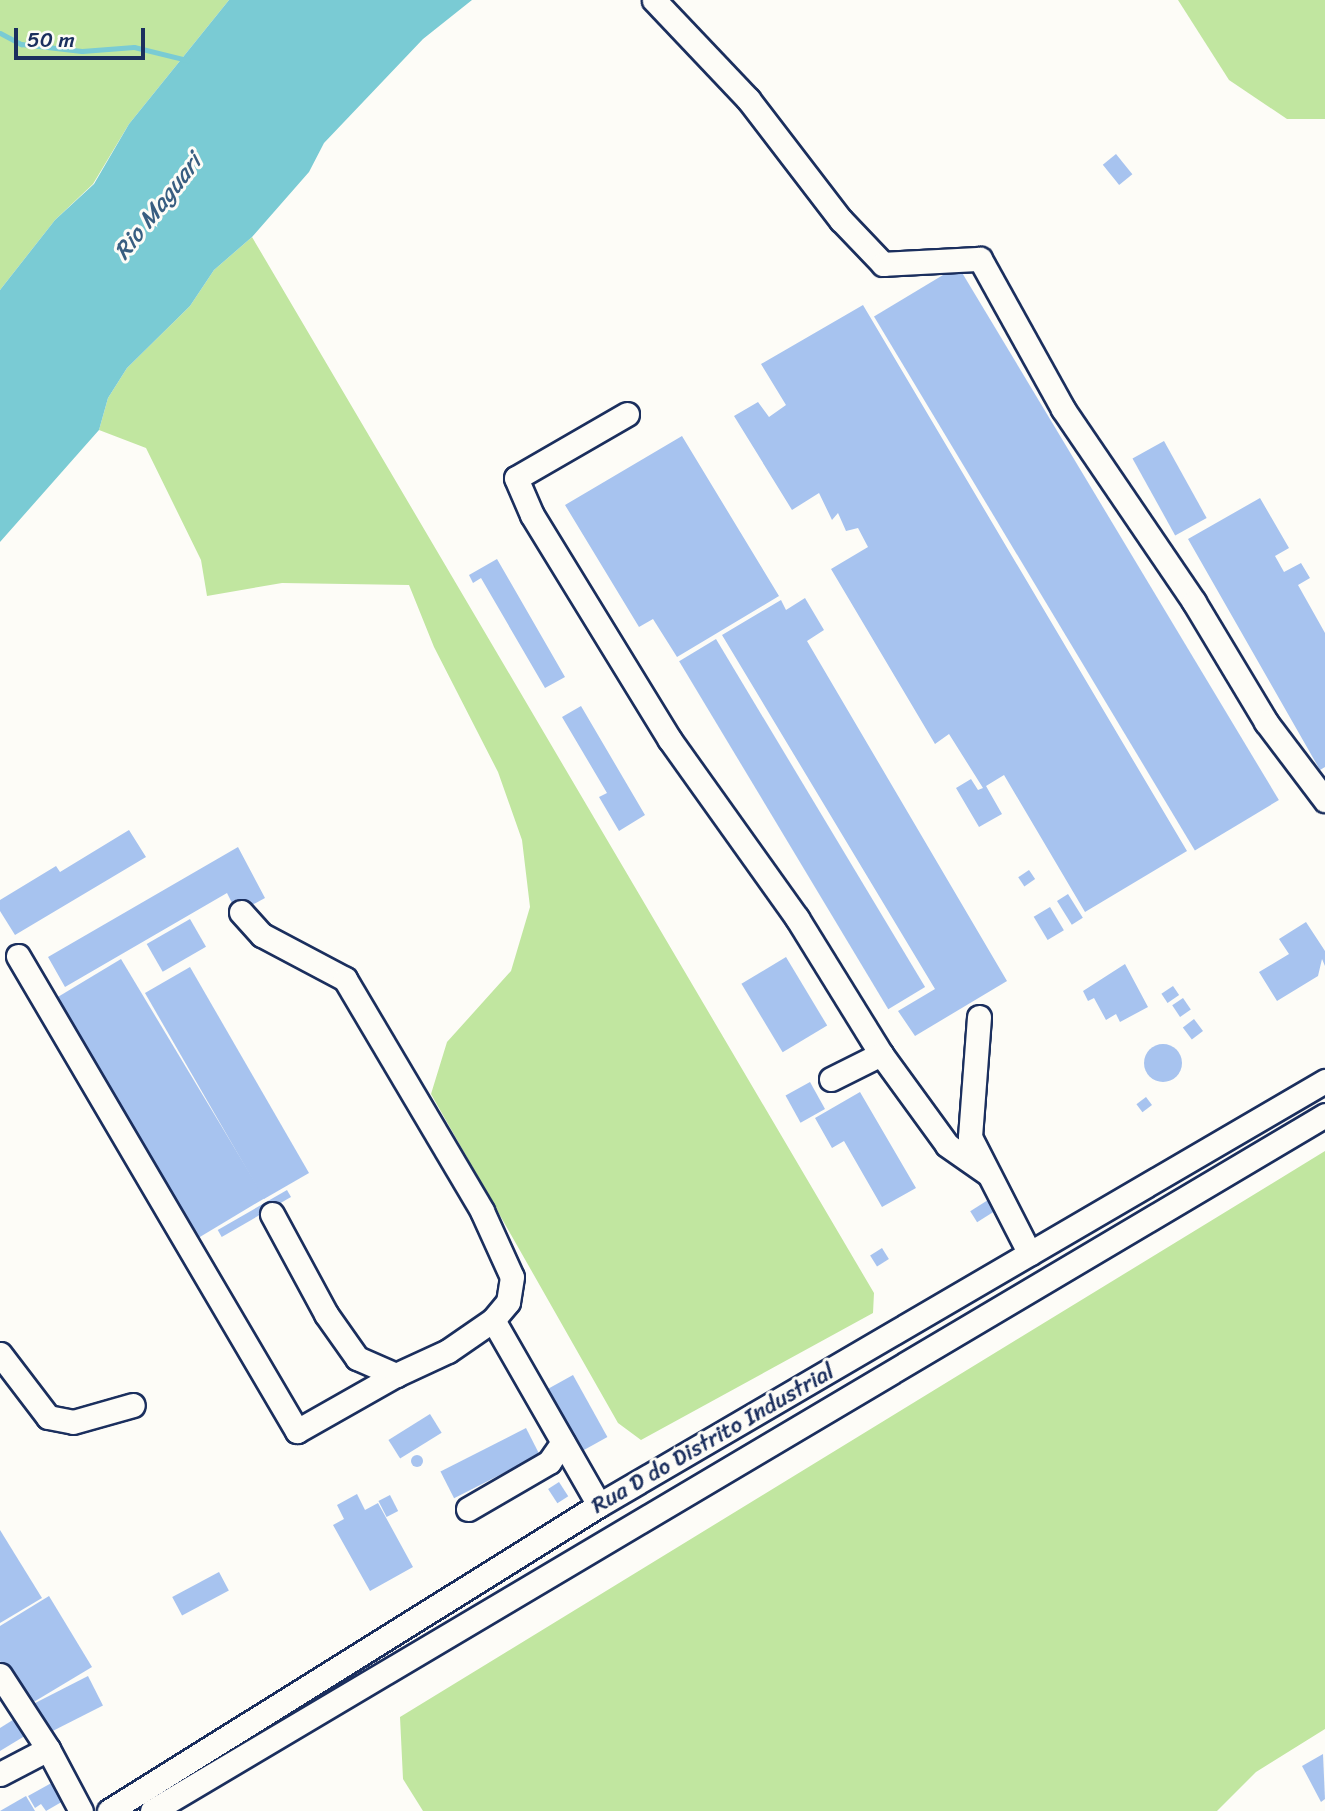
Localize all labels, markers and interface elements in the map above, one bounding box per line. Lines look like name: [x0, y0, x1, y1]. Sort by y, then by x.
scale bar: [18, 14, 149, 58]
text: 50 m: [27, 21, 75, 59]
water label: Rio Maguari: [108, 149, 208, 265]
street label: Rua D do Distrito Industrial: [586, 1358, 840, 1520]

